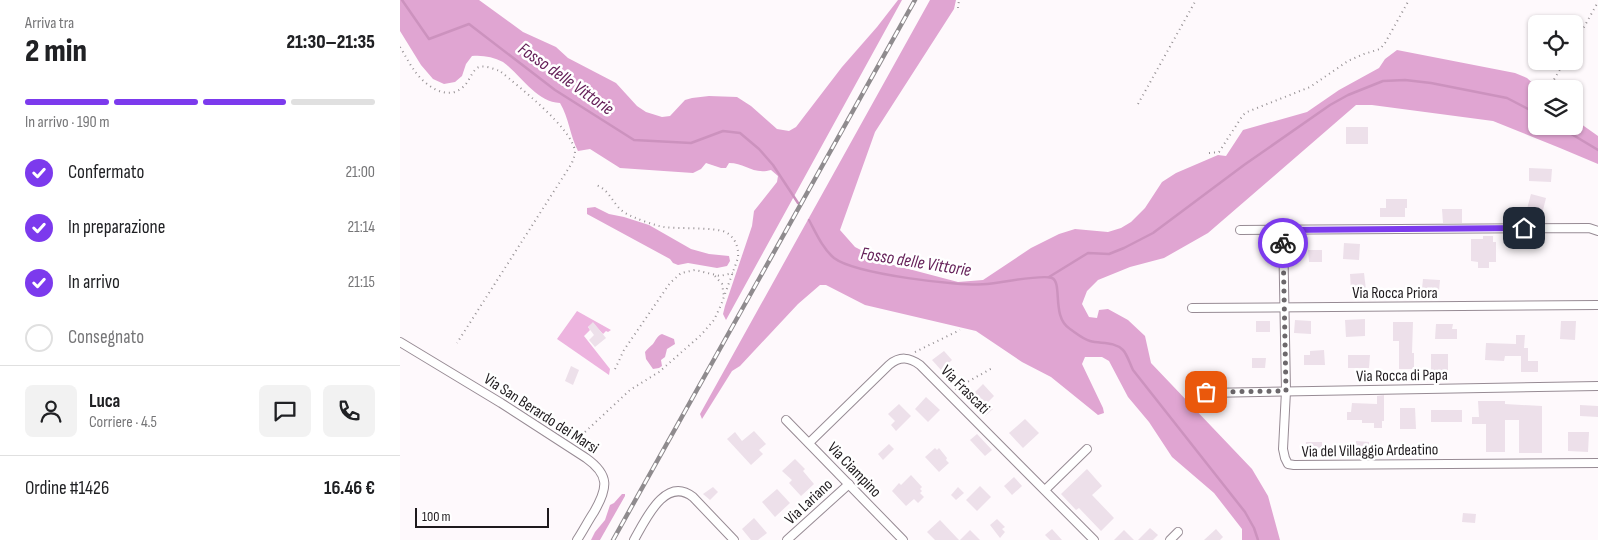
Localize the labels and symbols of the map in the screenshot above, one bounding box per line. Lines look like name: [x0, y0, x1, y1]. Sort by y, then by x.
water label: Fosso delle Vittorie: [514, 38, 618, 120]
pin: [1503, 207, 1545, 249]
courier: [1258, 218, 1308, 268]
water label: Fosso delle Vittorie: [859, 243, 973, 281]
street label: Via Rocca Priora: [1352, 284, 1438, 303]
street label: Via Frascati: [937, 362, 993, 418]
street label: Via Rocca di Papa: [1356, 366, 1448, 386]
street label: Via San Berardo dei Marsi: [480, 370, 602, 458]
pin: [1185, 371, 1227, 413]
street label: Via Ciampino: [823, 439, 885, 501]
street label: Via del Villaggio Ardeatino: [1301, 440, 1439, 462]
street label: Via Lariano: [781, 475, 837, 529]
scale bar: [415, 505, 549, 528]

